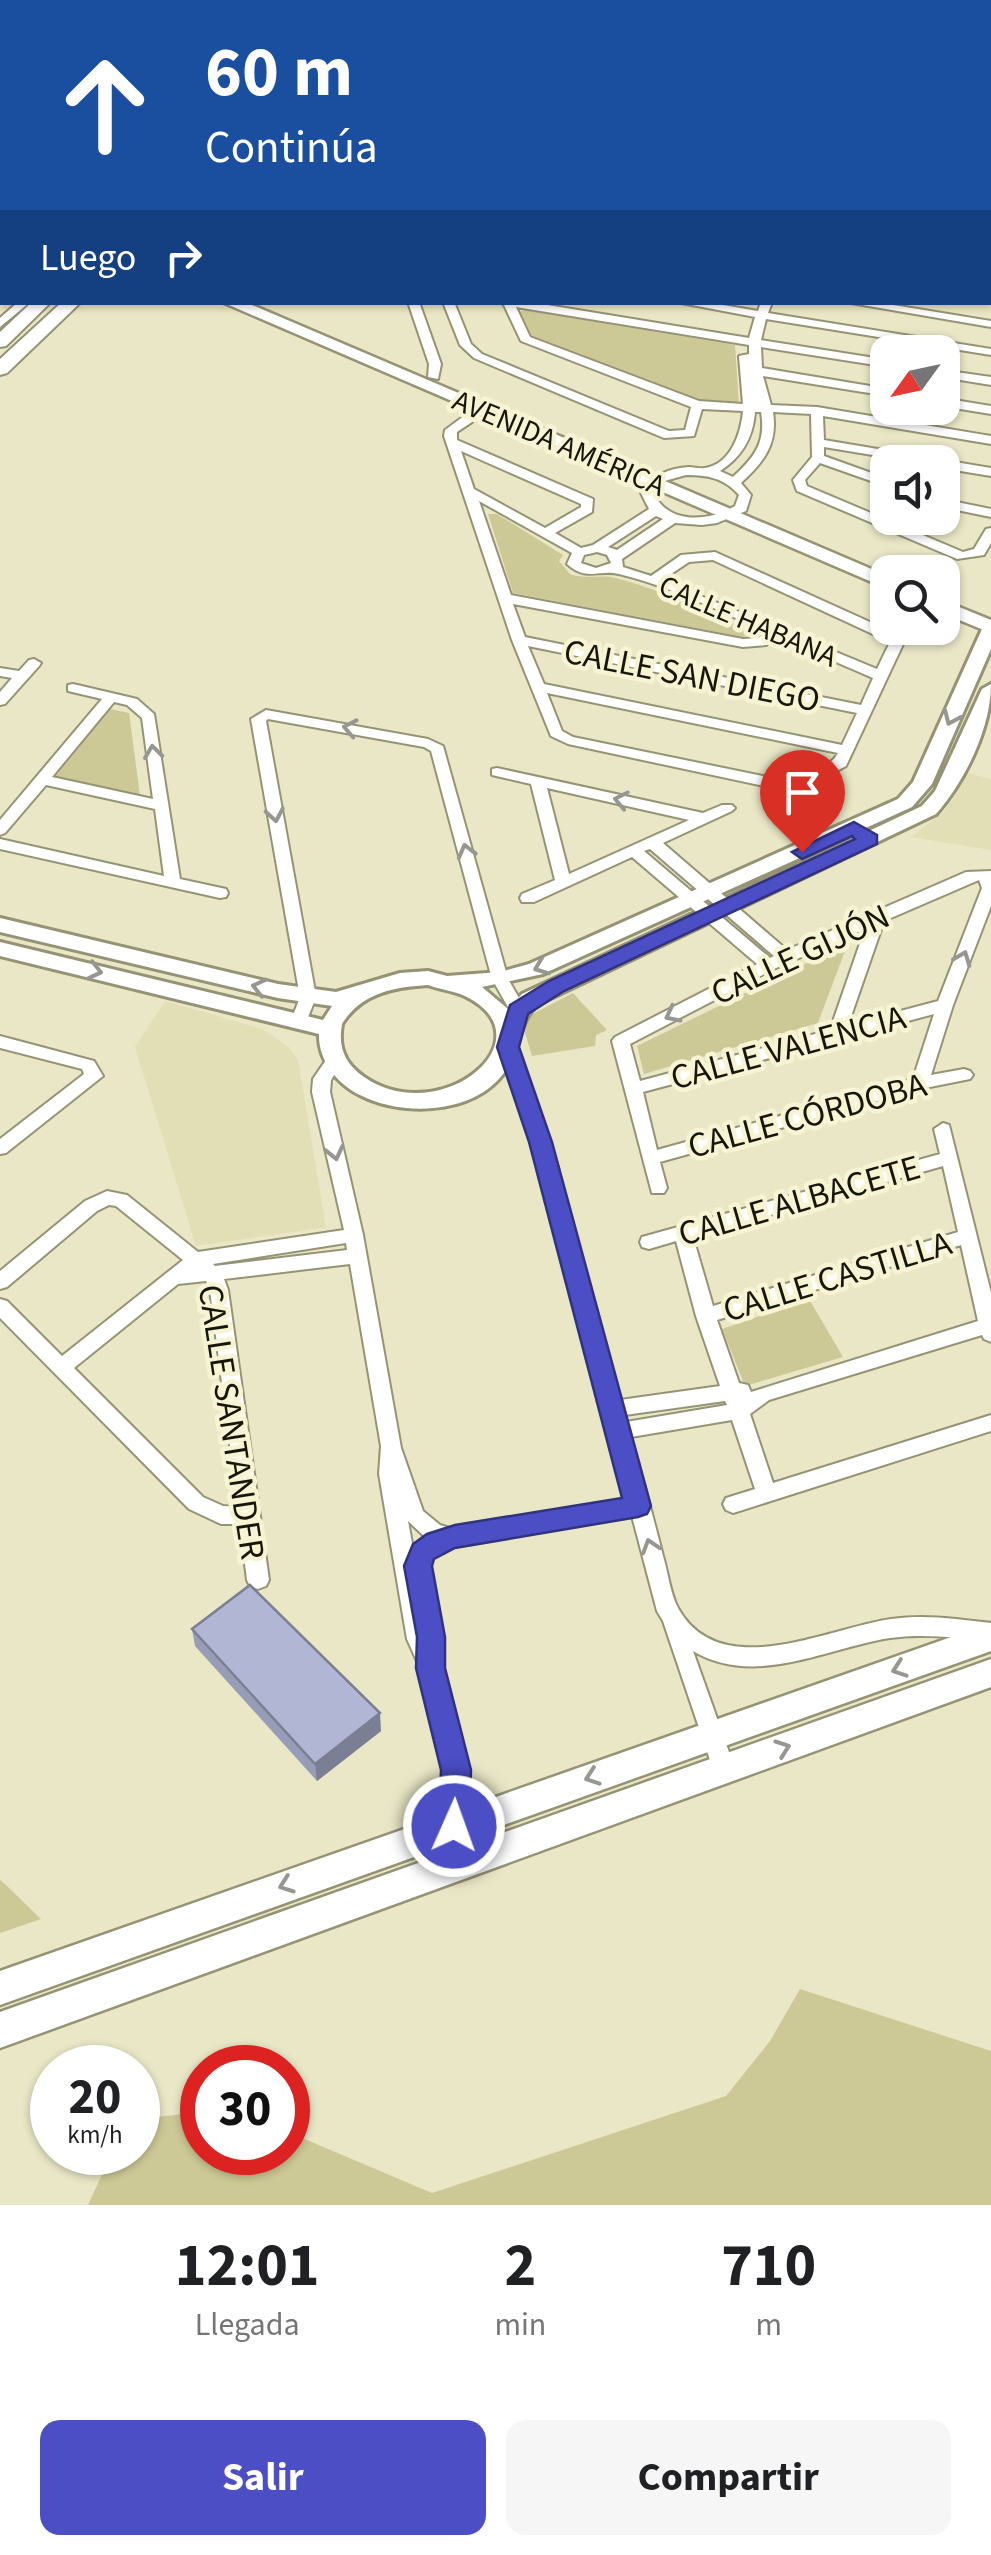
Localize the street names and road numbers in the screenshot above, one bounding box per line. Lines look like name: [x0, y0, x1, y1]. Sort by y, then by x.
street label: AVENIDA AMÉRICA: [446, 379, 672, 508]
street label: CALLE HABANA: [652, 565, 844, 679]
street label: CALLE SAN DIEGO: [560, 627, 824, 725]
street label: CALLE GIJÓN: [703, 892, 898, 1018]
street label: CALLE VALENCIA: [665, 993, 911, 1103]
street label: CALLE CÓRDOBA: [682, 1060, 932, 1172]
street label: CALLE ALBACETE: [673, 1143, 926, 1259]
street label: CALLE CASTILLA: [717, 1218, 958, 1335]
street label: CALLE SANTANDER: [185, 1281, 277, 1563]

